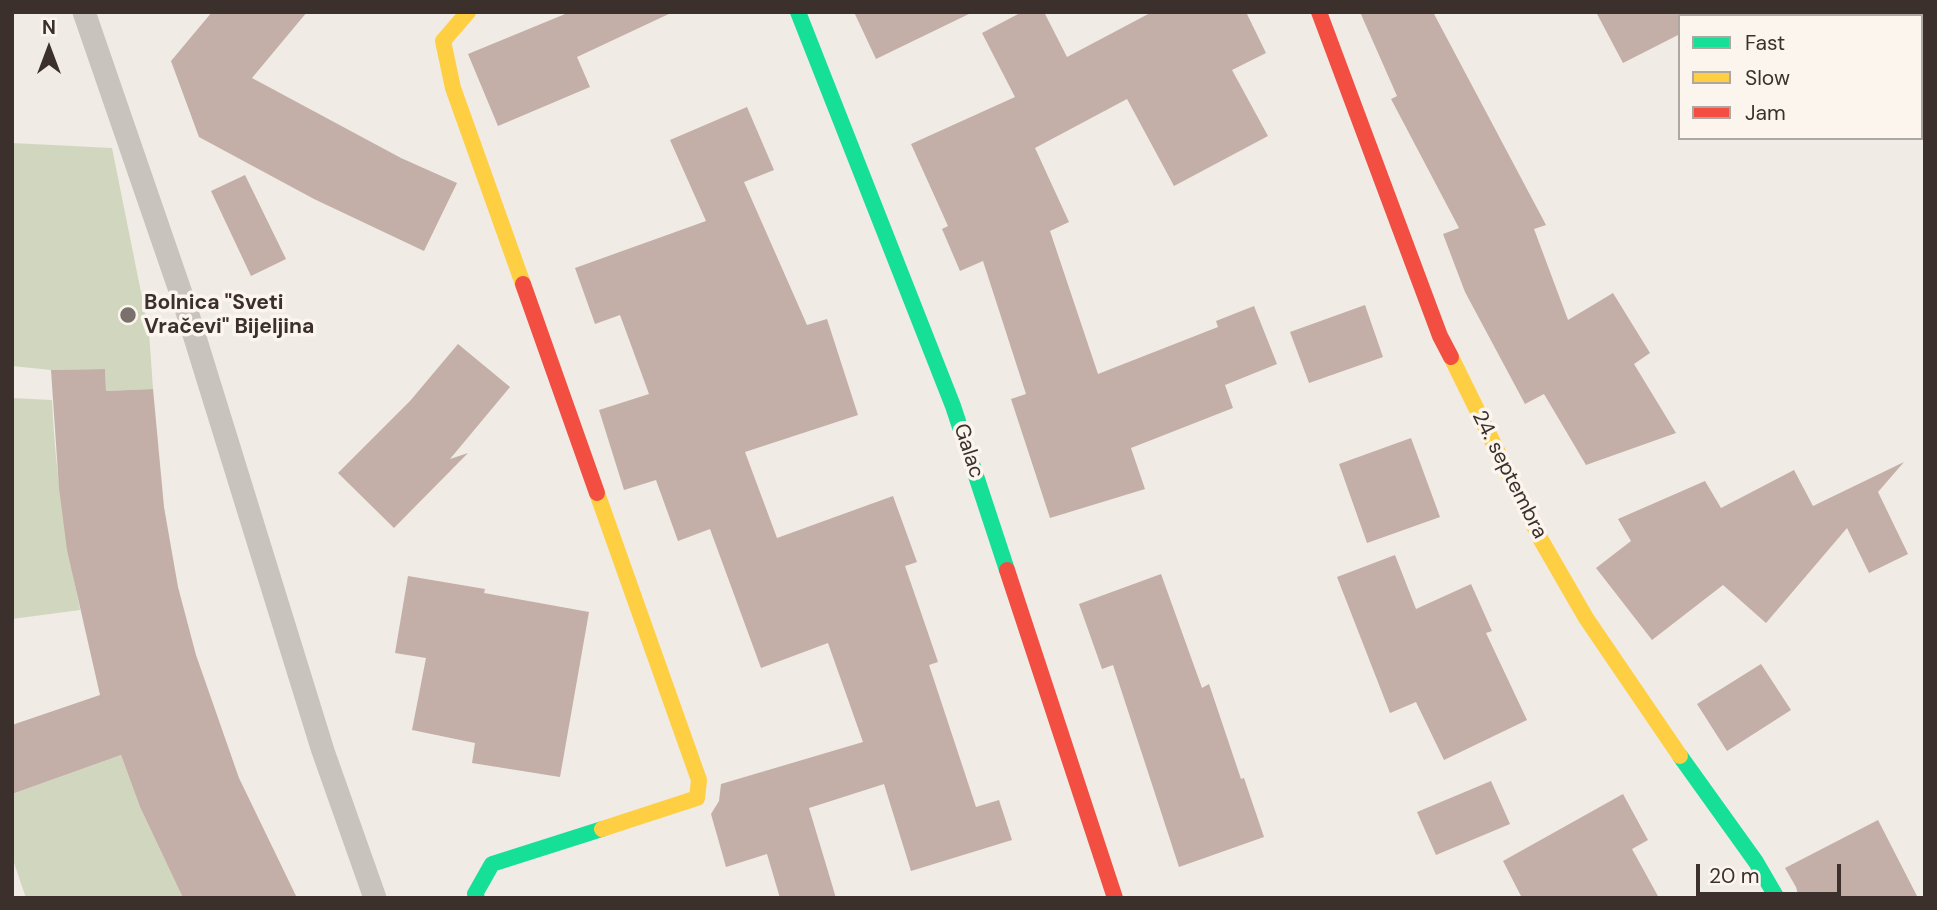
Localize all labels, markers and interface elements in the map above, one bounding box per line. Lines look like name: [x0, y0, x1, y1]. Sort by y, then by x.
north arrow: [14, 14, 84, 84]
legend: [1678, 14, 1923, 140]
text: N: [42, 15, 56, 40]
text: Fast: [1745, 29, 1785, 57]
text: Slow: [1745, 64, 1790, 92]
text: Jam: [1745, 99, 1786, 127]
place label: Bolnica "Sveti Vračevi" Bijeljina: [144, 290, 314, 340]
marker: Bolnica "Sveti Vračevi" Bijeljina: [118, 305, 138, 325]
street label: 24. septembra: [1466, 407, 1552, 543]
street label: Galac: [947, 421, 989, 481]
scale bar: [1699, 850, 1844, 894]
text: 20 m: [1709, 862, 1760, 890]

